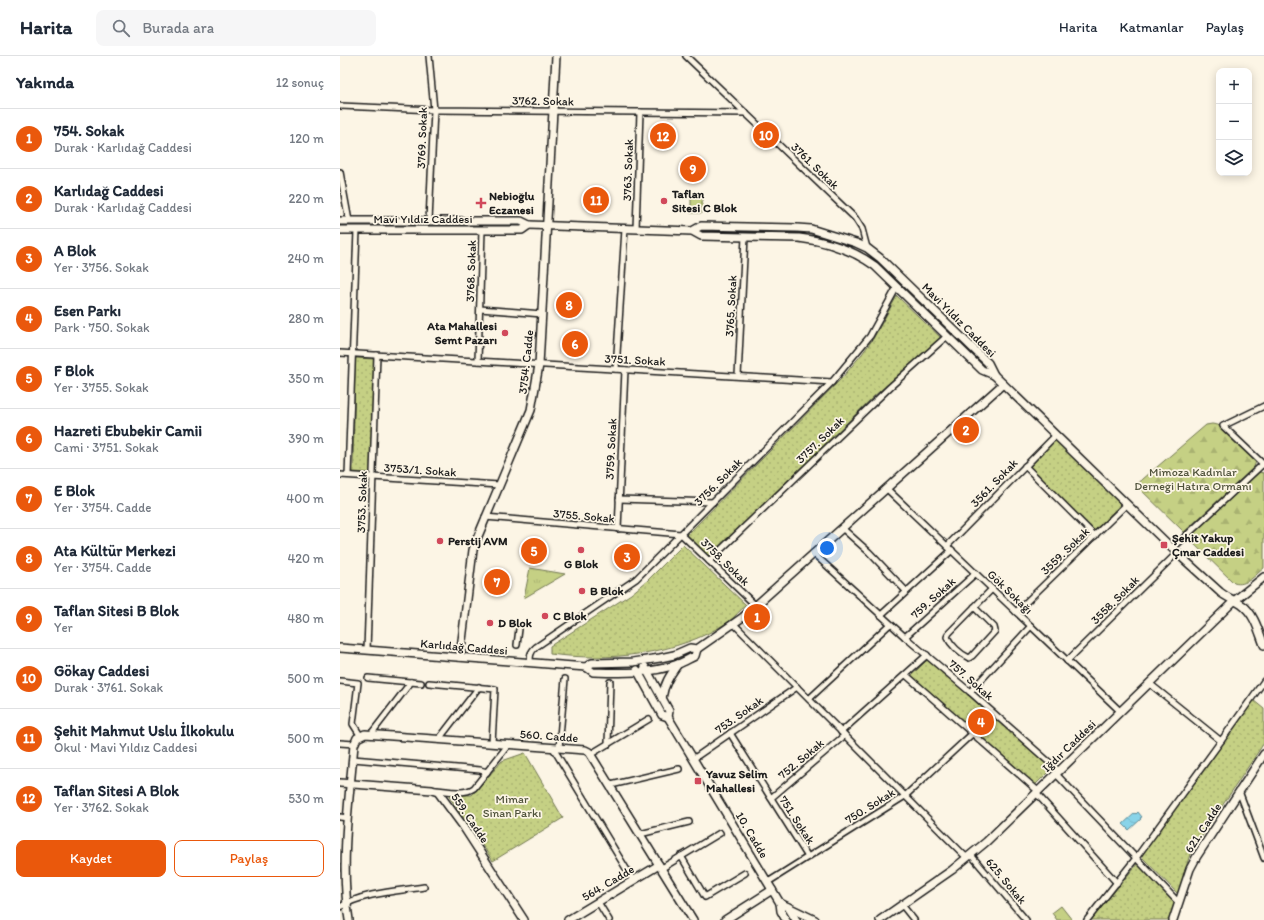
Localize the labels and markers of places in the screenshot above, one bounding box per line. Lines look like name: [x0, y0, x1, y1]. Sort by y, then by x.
pin: 10: [753, 120, 779, 150]
pin: 12: [650, 121, 676, 151]
pin: 9: [680, 154, 706, 184]
pin: 11: [583, 185, 609, 215]
place label: Taflan Sitesi C Blok: [671, 187, 738, 215]
place label: Nebioğlu Eczanesi: [489, 189, 535, 217]
marker: Taflan Sitesi C Blok: [659, 196, 669, 206]
marker: Nebioğlu Eczanesi: [476, 198, 486, 208]
pin: 8: [556, 290, 582, 320]
place label: Ata Mahallesi Semt Pazarı: [426, 319, 497, 347]
marker: Ata Mahallesi Semt Pazarı: [500, 328, 510, 338]
pin: 6: [562, 329, 588, 359]
pin: 2: [953, 415, 979, 445]
place label: Şehit Yakup Çınar Caddesi: [1172, 531, 1244, 560]
place label: Perstij AVM: [448, 534, 508, 549]
marker: Perstij AVM: [435, 536, 445, 546]
pin: 5: [521, 536, 547, 566]
marker: Şehit Yakup Çınar Caddesi: [1159, 540, 1169, 550]
pin: 3: [614, 542, 640, 572]
marker: G Blok: [576, 545, 586, 555]
place label: G Blok: [564, 557, 599, 571]
pin: 7: [484, 567, 510, 597]
place label: B Blok: [590, 584, 625, 598]
marker: B Blok: [577, 586, 587, 596]
pin: 1: [744, 602, 770, 632]
place label: C Blok: [553, 609, 588, 623]
marker: C Blok: [540, 611, 550, 621]
place label: D Blok: [498, 616, 533, 630]
marker: D Blok: [485, 618, 495, 628]
pin: 4: [968, 707, 994, 737]
place label: Yavuz Selim Mahallesi: [705, 767, 768, 795]
marker: Yavuz Selim Mahallesi: [693, 776, 703, 786]

